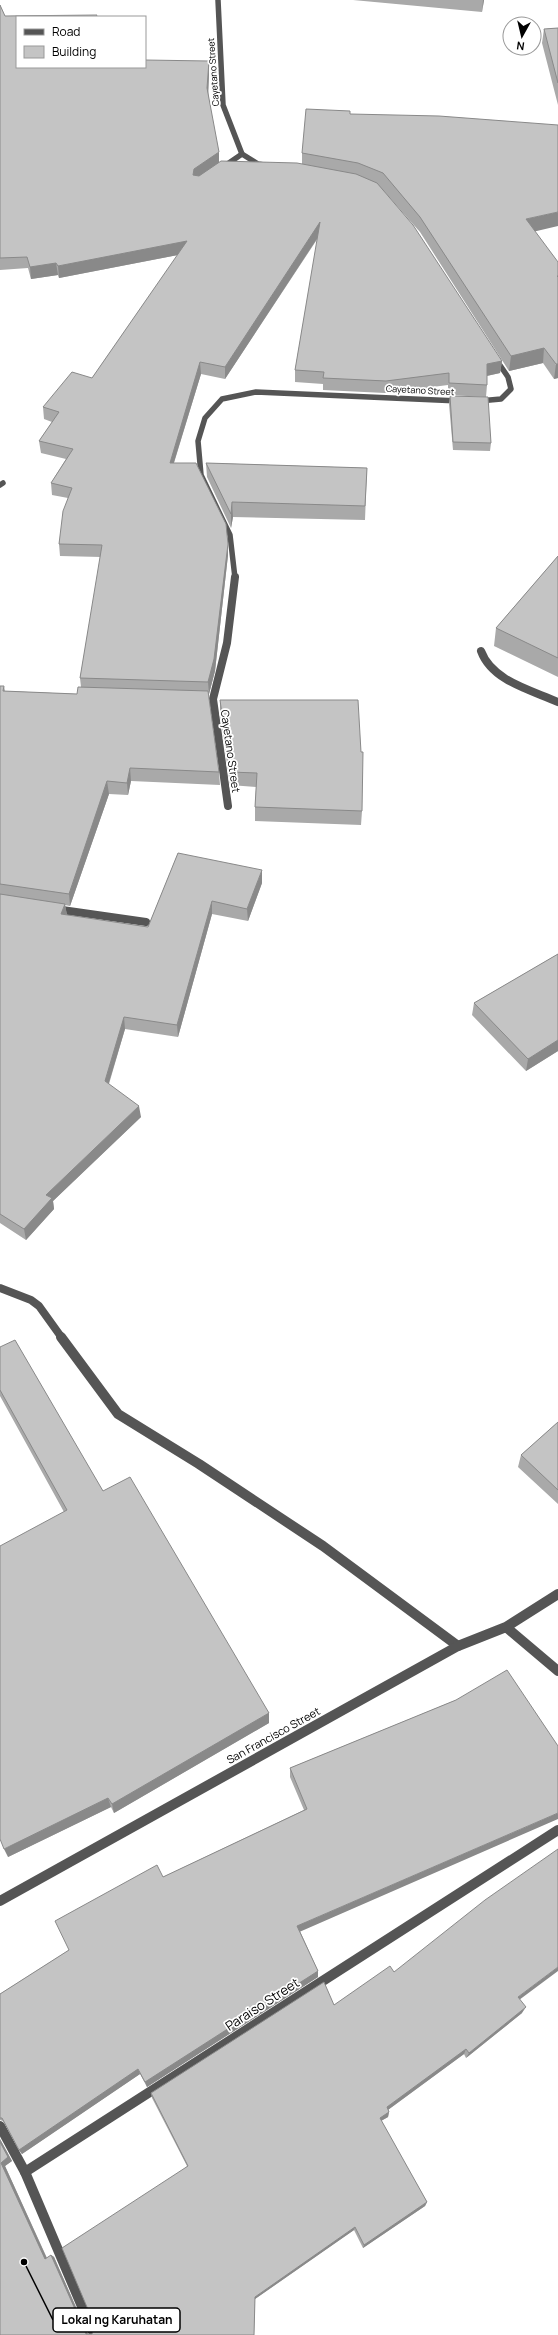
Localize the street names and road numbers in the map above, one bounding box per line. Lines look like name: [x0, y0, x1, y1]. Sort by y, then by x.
street label: Cayetano Street: [204, 37, 222, 107]
street label: Cayetano Street: [385, 382, 455, 398]
street label: Cayetano Street: [218, 709, 244, 793]
street label: San Francisco Street: [224, 1703, 322, 1767]
street label: Paraiso Street: [222, 1973, 302, 2035]

